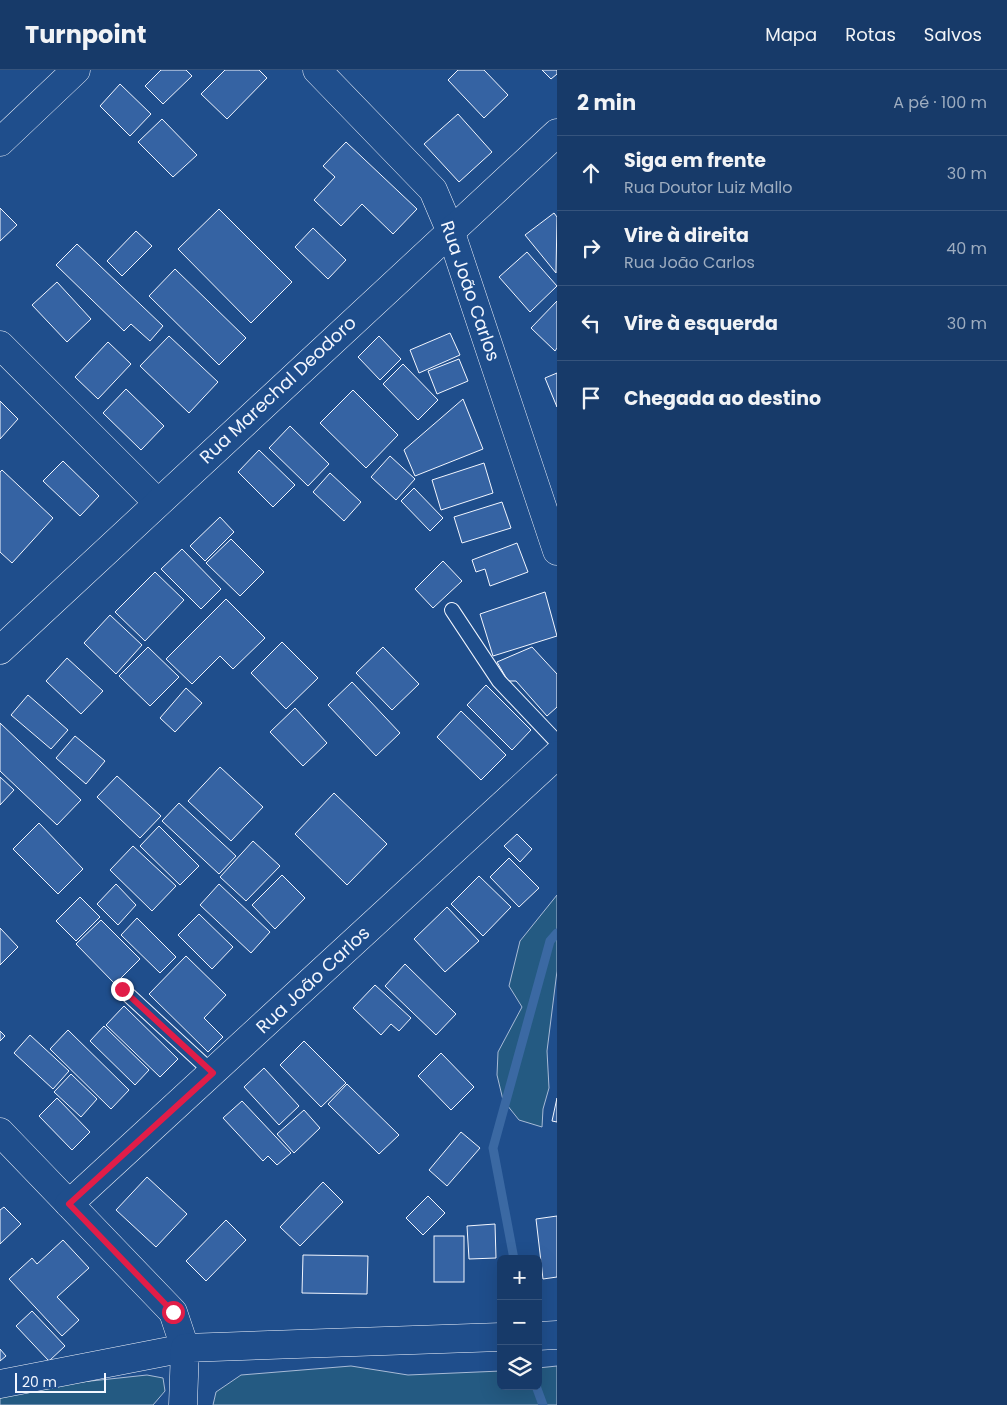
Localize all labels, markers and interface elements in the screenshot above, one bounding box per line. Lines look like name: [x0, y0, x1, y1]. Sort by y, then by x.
text: Turnpoint: [25, 18, 146, 51]
text: Mapa: [765, 22, 817, 47]
text: Rotas: [845, 22, 896, 47]
text: Salvos: [924, 22, 982, 47]
text: 2 min: [577, 88, 636, 117]
text: A pé · 100 m: [893, 91, 987, 114]
text: Siga em frente: [624, 147, 766, 174]
icon: ahead: [577, 159, 605, 187]
text: 30 m: [947, 162, 987, 185]
text: Rua Doutor Luiz Mallo: [624, 176, 793, 199]
street label: Rua João Carlos: [435, 217, 506, 364]
text: Vire à direita: [624, 222, 749, 249]
icon: right: [577, 234, 605, 262]
text: 40 m: [946, 237, 987, 260]
text: Rua João Carlos: [624, 251, 755, 274]
icon: left: [577, 309, 605, 337]
street label: Rua Marechal Deodoro: [194, 310, 362, 469]
text: Vire à esquerda: [624, 310, 778, 337]
text: 30 m: [947, 312, 987, 335]
icon: arrive: [577, 384, 605, 412]
text: Chegada ao destino: [624, 385, 821, 412]
street label: Rua João Carlos: [250, 920, 375, 1039]
route end: [111, 978, 134, 1001]
map controls: [497, 1255, 542, 1390]
button: +: [497, 1255, 542, 1300]
button: −: [497, 1300, 542, 1345]
route start: [162, 1301, 185, 1324]
button: layers: [497, 1345, 542, 1390]
scale bar: [15, 1370, 106, 1393]
text: 20 m: [22, 1372, 57, 1392]

